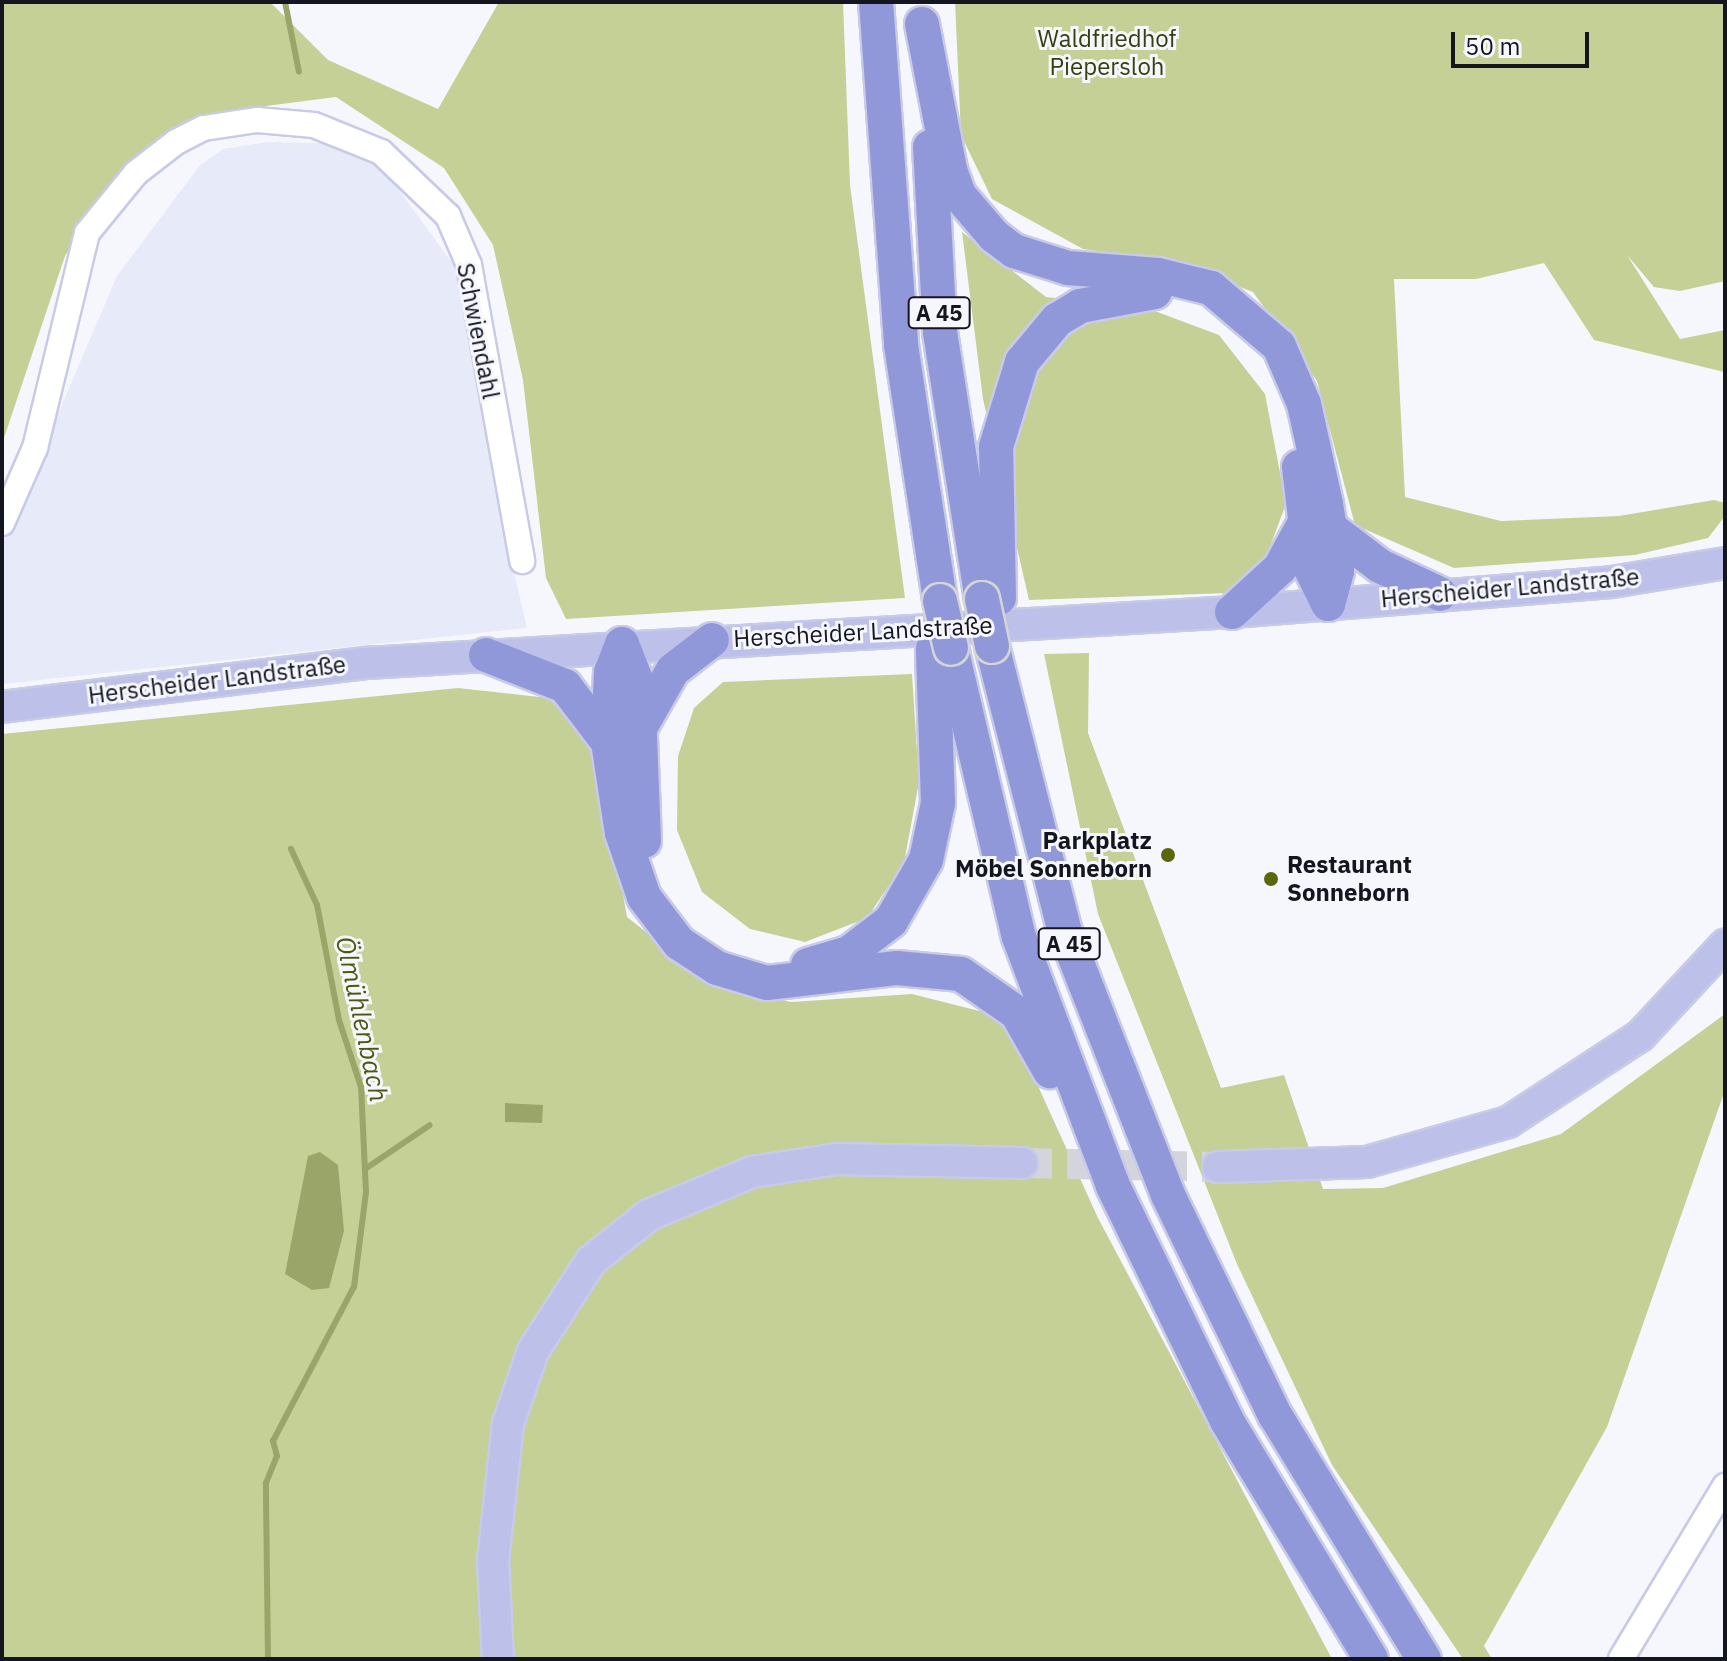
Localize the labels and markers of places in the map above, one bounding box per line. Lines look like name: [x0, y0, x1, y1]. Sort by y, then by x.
place label: Parkplatz Möbel Sonneborn: [955, 827, 1152, 883]
marker: Parkplatz Möbel Sonneborn: [1159, 846, 1177, 864]
place label: Restaurant Sonneborn: [1287, 851, 1412, 907]
marker: Restaurant Sonneborn: [1262, 870, 1280, 888]

